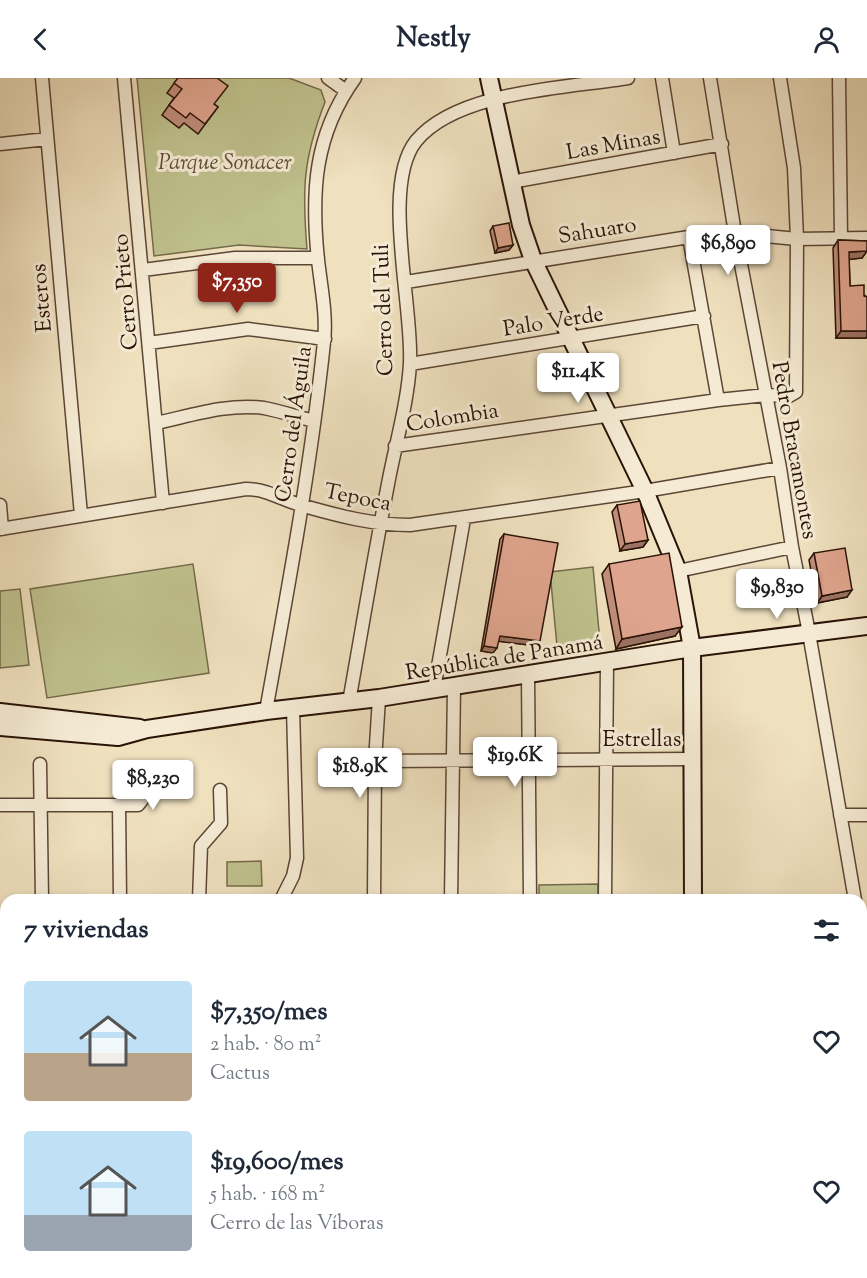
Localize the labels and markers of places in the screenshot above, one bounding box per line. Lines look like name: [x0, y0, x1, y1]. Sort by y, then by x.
pin: $6,890: [679, 225, 777, 276]
pin: $7,350: [188, 263, 286, 314]
pin: $11.4K: [529, 353, 627, 404]
pin: $9,830: [728, 569, 826, 620]
pin: $19.6K: [466, 737, 564, 788]
pin: $18.9K: [311, 748, 409, 799]
pin: $8,230: [104, 760, 202, 811]

